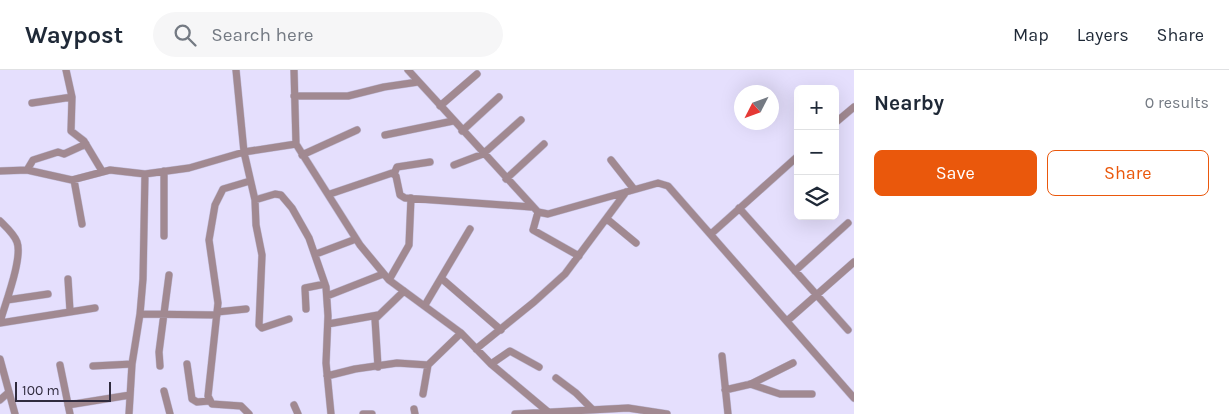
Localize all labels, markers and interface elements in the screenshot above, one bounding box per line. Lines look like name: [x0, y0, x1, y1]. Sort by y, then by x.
search box: [153, 12, 503, 57]
text: Waypost: [25, 21, 123, 49]
icon: search: [171, 21, 199, 49]
text: Search here: [211, 24, 313, 46]
text: Map: [1013, 24, 1049, 46]
text: Layers: [1077, 24, 1129, 46]
text: Share: [1157, 24, 1204, 46]
north arrow: [734, 85, 779, 130]
map controls: [794, 85, 839, 220]
button: +: [794, 85, 839, 130]
text: Nearby: [874, 91, 944, 115]
text: 0 results: [1145, 93, 1209, 112]
button: −: [794, 130, 839, 175]
button: Save: [874, 150, 1037, 196]
button: Share: [1047, 150, 1209, 196]
button: layers: [794, 175, 839, 220]
scale bar: [15, 379, 111, 402]
text: 100 m: [22, 382, 60, 399]

